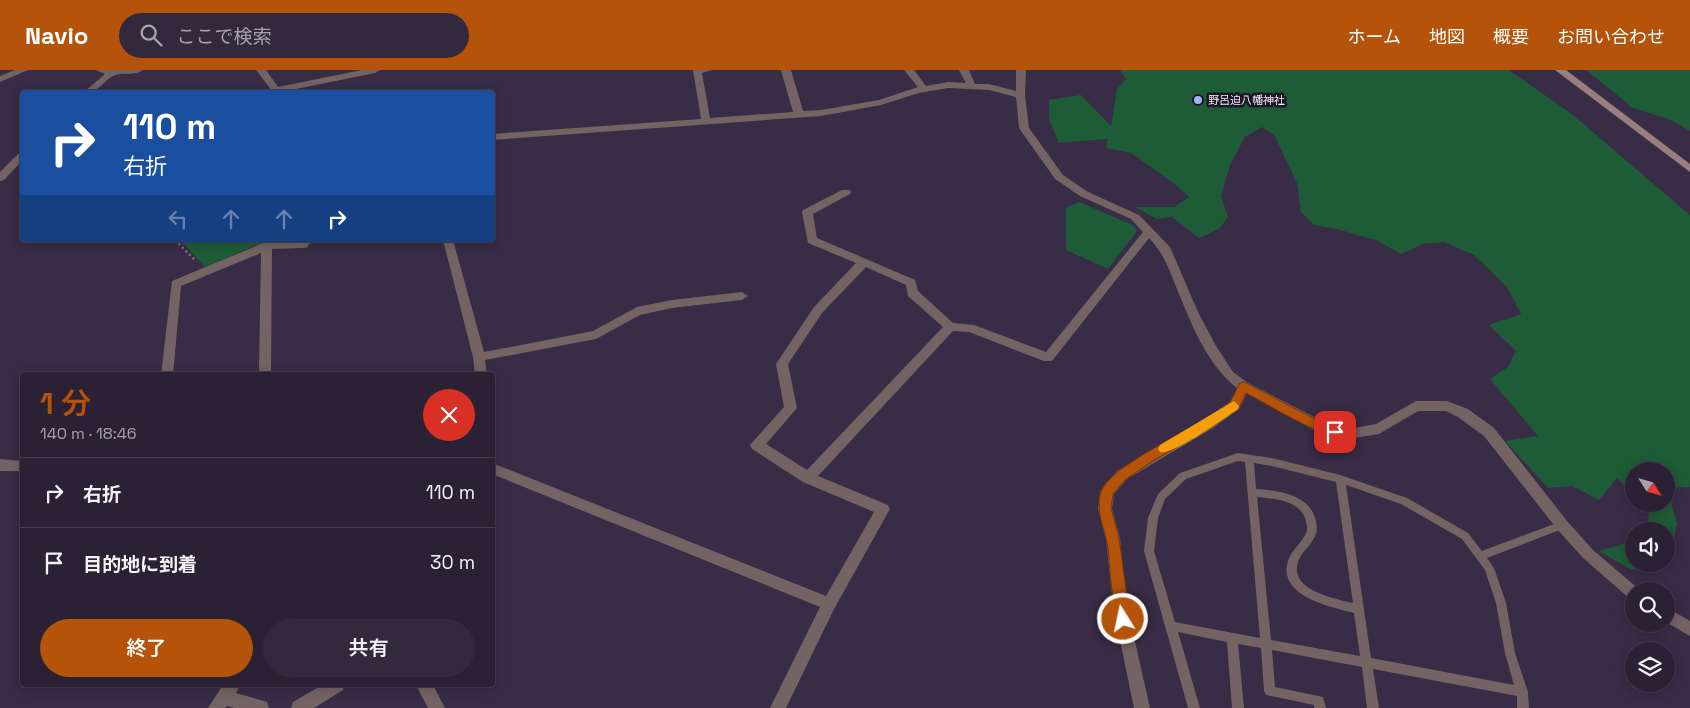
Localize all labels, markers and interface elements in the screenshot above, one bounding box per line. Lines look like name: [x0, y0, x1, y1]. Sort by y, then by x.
search box: [119, 13, 469, 58]
text: Navio: [25, 20, 89, 51]
icon: search: [137, 21, 165, 49]
text: ここで検索: [177, 24, 272, 49]
text: ホーム: [1348, 25, 1401, 48]
text: 地図: [1429, 25, 1465, 48]
text: 概要: [1493, 25, 1529, 48]
text: お問い合わせ: [1557, 25, 1665, 48]
place label: 野呂迫八幡神社: [1208, 93, 1285, 107]
marker: 野呂迫八幡神社: [1192, 94, 1204, 106]
text: 110 m: [123, 105, 216, 149]
icon: right: [40, 110, 105, 175]
text: 右折: [123, 152, 167, 180]
icon: left: [164, 205, 192, 233]
icon: ahead: [217, 205, 245, 233]
icon: ahead: [270, 205, 298, 233]
icon: right: [323, 205, 351, 233]
text: 1 分: [40, 384, 91, 423]
button: close: [423, 389, 475, 441]
pin: [1314, 411, 1356, 453]
icon: arrive: [1321, 418, 1349, 446]
text: 140 m · 18:46: [40, 423, 137, 444]
north arrow: [1625, 462, 1675, 512]
map controls: [1625, 462, 1675, 692]
icon: right: [40, 479, 68, 507]
text: 110 m: [426, 480, 475, 505]
text: 右折: [83, 482, 121, 507]
button: sound: [1625, 522, 1675, 572]
icon: arrive: [40, 549, 68, 577]
text: 30 m: [430, 550, 475, 575]
text: 目的地に到着: [83, 552, 197, 577]
button: search: [1625, 582, 1675, 632]
position arrow: [1096, 592, 1148, 644]
button: 終了: [40, 619, 253, 677]
button: 共有: [263, 619, 475, 677]
button: layers: [1625, 642, 1675, 692]

